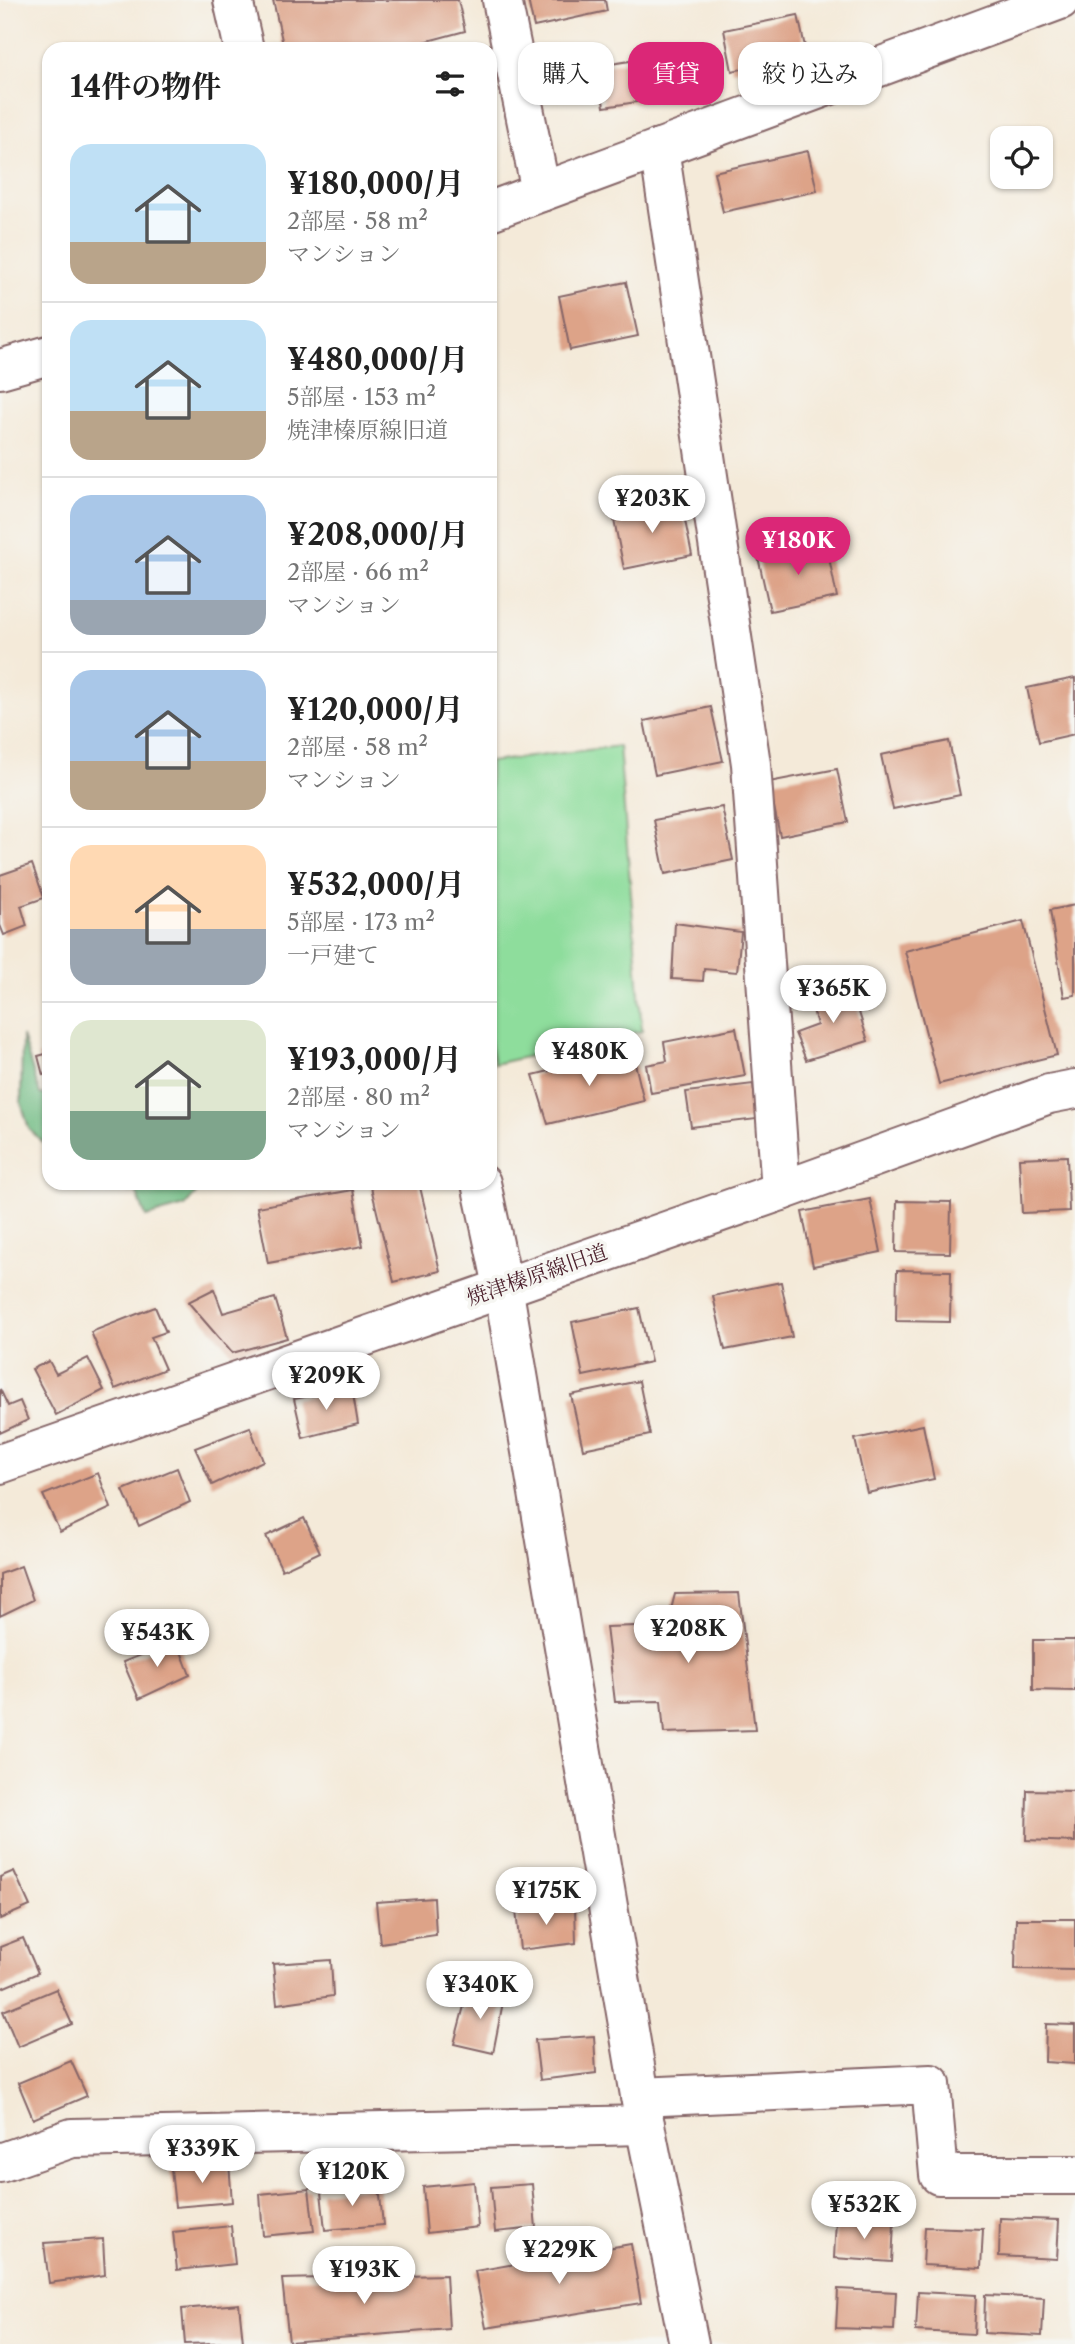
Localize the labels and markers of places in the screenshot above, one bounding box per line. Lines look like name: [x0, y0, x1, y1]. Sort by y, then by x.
pin: ¥203K: [603, 476, 701, 535]
pin: ¥180K: [749, 518, 847, 577]
pin: ¥365K: [784, 965, 882, 1025]
pin: ¥480K: [540, 1028, 638, 1088]
pin: ¥209K: [277, 1352, 375, 1412]
pin: ¥208K: [639, 1606, 737, 1665]
pin: ¥543K: [108, 1610, 206, 1669]
pin: ¥175K: [497, 1868, 595, 1927]
pin: ¥340K: [431, 1962, 529, 2021]
pin: ¥339K: [153, 2126, 251, 2185]
pin: ¥120K: [303, 2148, 401, 2208]
pin: ¥532K: [815, 2182, 913, 2241]
pin: ¥229K: [510, 2226, 608, 2286]
pin: ¥193K: [315, 2246, 413, 2306]

